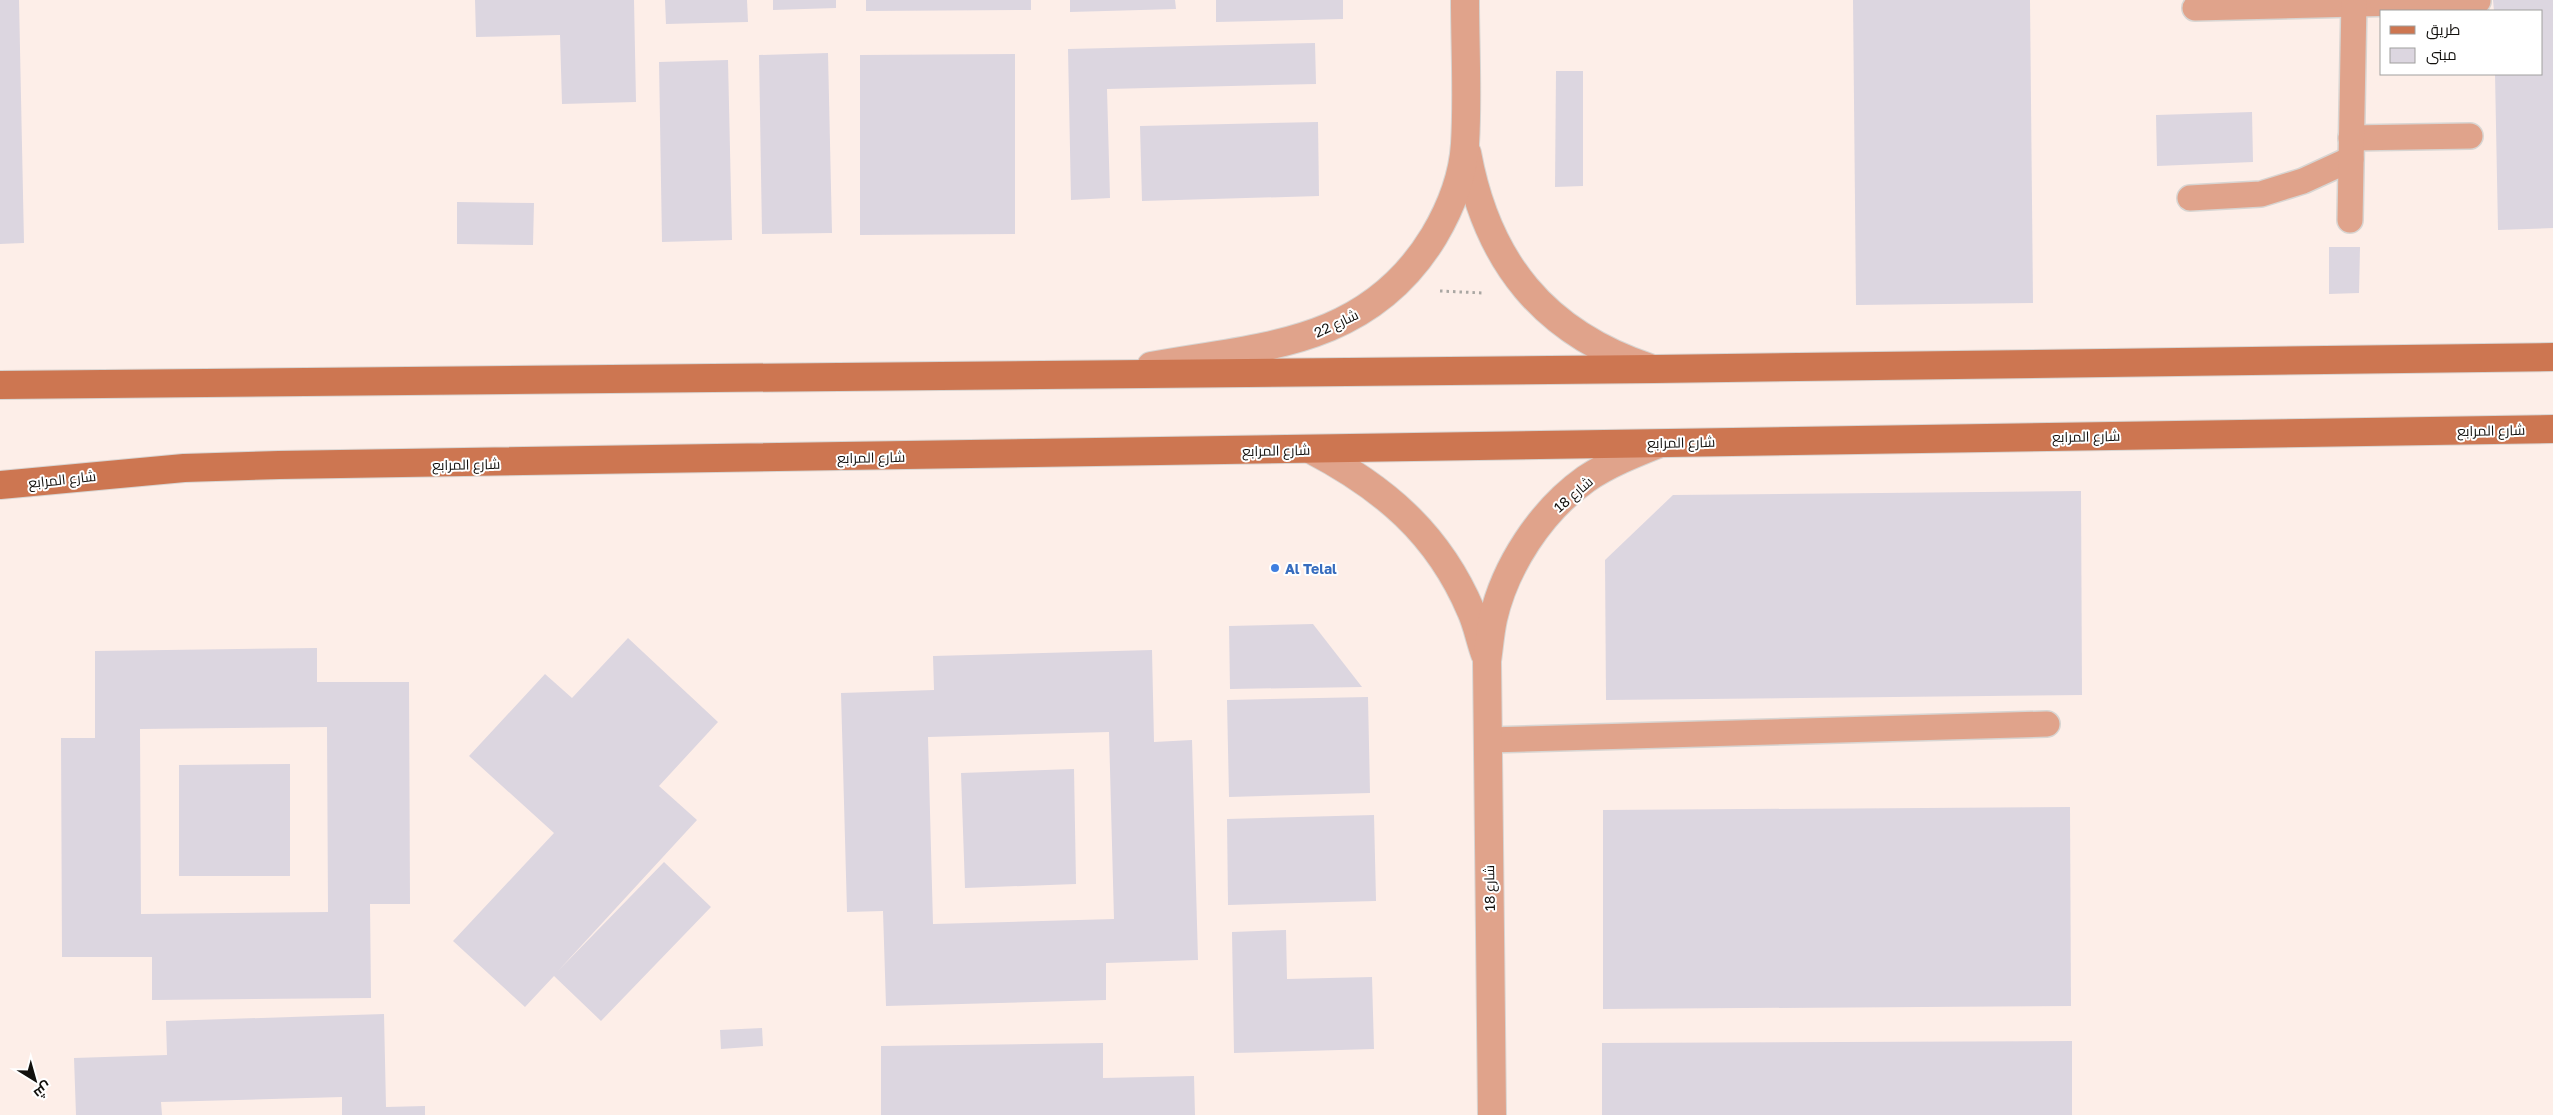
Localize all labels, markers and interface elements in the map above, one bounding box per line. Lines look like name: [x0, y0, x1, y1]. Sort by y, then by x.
legend: [2380, 10, 2543, 75]
text: طريق: [2426, 20, 2460, 40]
text: مبنى: [2426, 45, 2457, 65]
street label: شارع 22: [1311, 305, 1361, 342]
street label: شارع المرابع: [2457, 421, 2525, 440]
street label: شارع المرابع: [2052, 427, 2120, 446]
street label: شارع المرابع: [1647, 433, 1715, 452]
street label: شارع المرابع: [1242, 441, 1310, 460]
street label: شارع المرابع: [837, 448, 905, 467]
street label: شارع المرابع: [432, 455, 500, 474]
street label: شارع المرابع: [27, 467, 97, 492]
street label: شارع 18: [1550, 473, 1597, 516]
place label: Al Telal: [1285, 560, 1337, 577]
marker: Al Telal: [1269, 562, 1281, 574]
street label: شارع 18: [1480, 865, 1499, 911]
north arrow: [10, 1055, 60, 1105]
text: ش: [30, 1078, 55, 1103]

